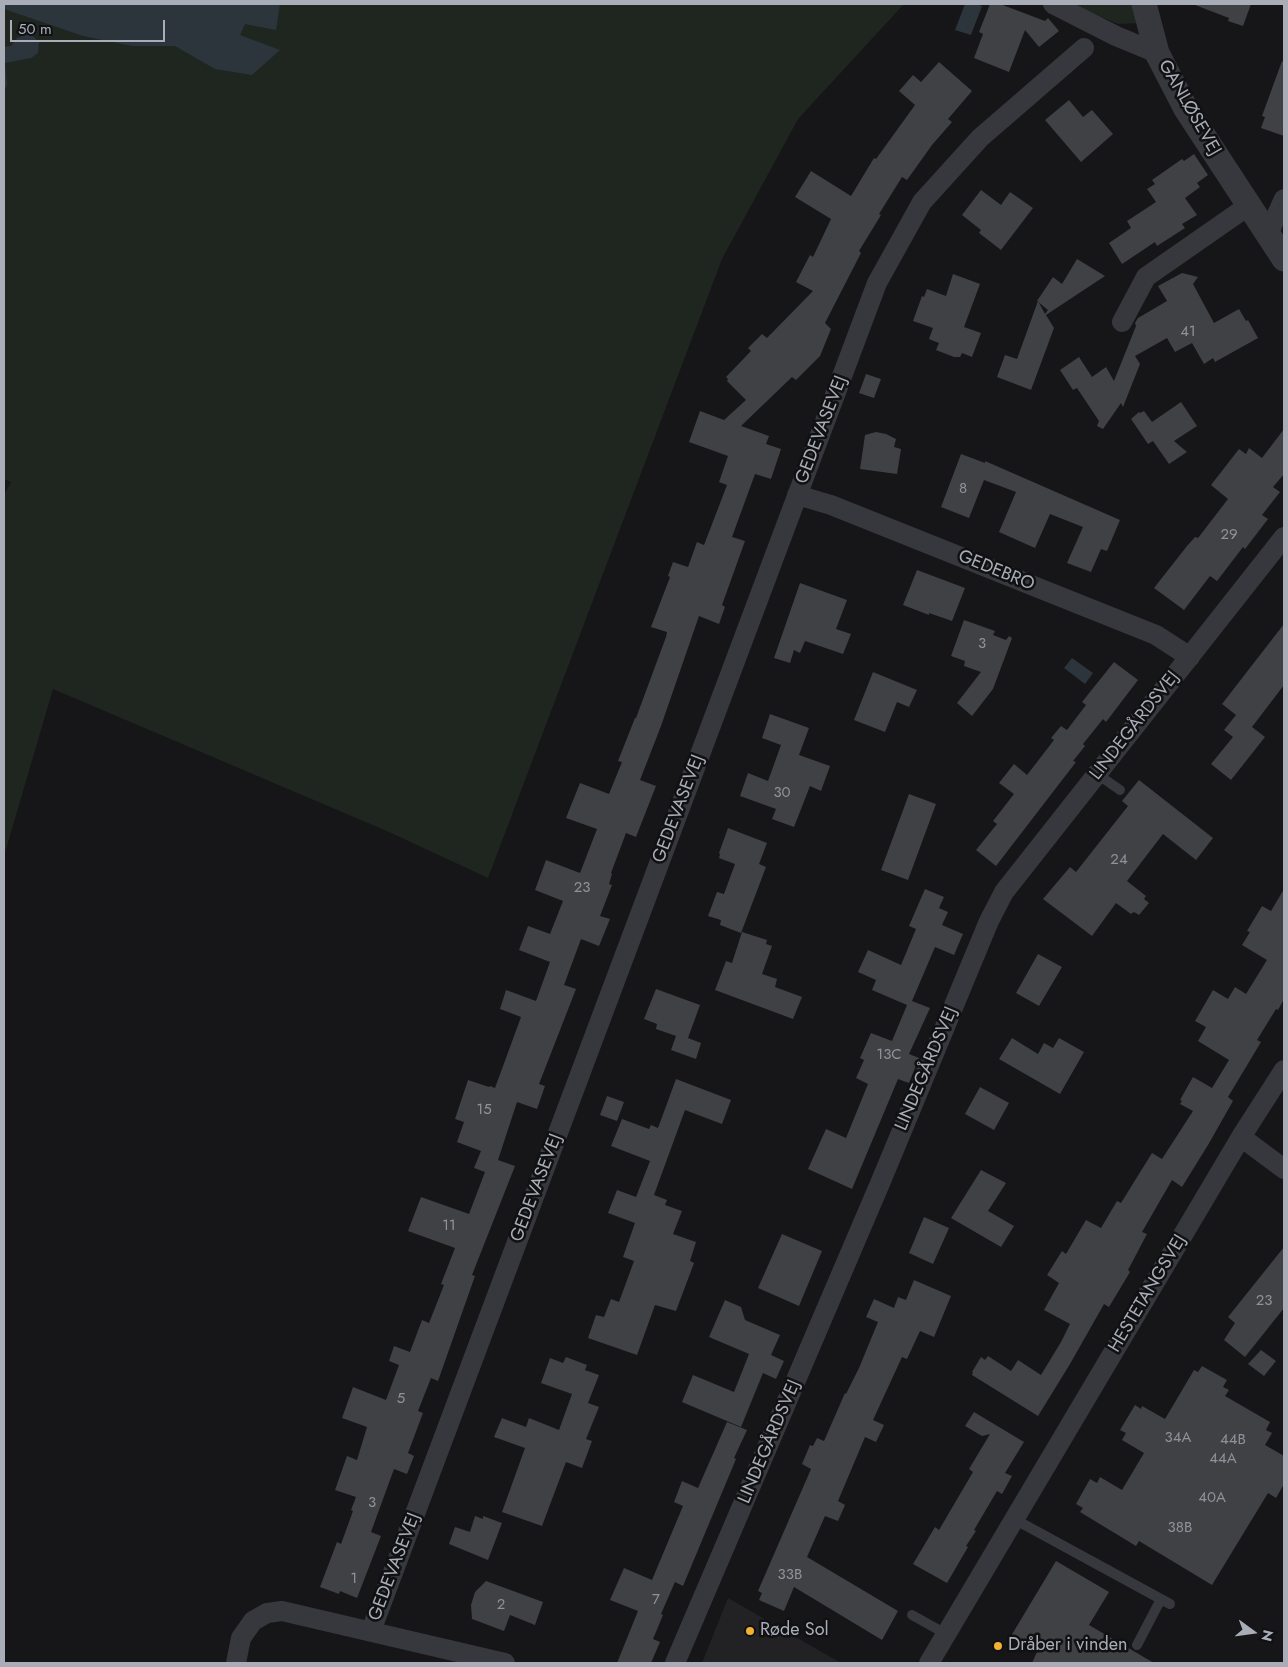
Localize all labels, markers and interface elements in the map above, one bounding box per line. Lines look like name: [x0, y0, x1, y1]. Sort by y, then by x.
scale bar: [12, 10, 168, 42]
text: 50 m: [18, 18, 52, 40]
street label: GANLØSEVEJ: [1153, 56, 1225, 160]
house number: 41: [1180, 323, 1196, 341]
street label: GEDEVASEVEJ: [792, 373, 852, 487]
house number: 8: [959, 480, 967, 498]
house number: 29: [1220, 526, 1238, 544]
street label: GEDEBRO: [955, 546, 1037, 596]
house number: 3: [978, 635, 986, 653]
street label: LINDEGÅRDSVEJ: [1086, 667, 1184, 785]
street label: GEDEVASEVEJ: [649, 752, 709, 866]
house number: 30: [773, 784, 791, 802]
house number: 24: [1110, 851, 1128, 869]
house number: 23: [574, 879, 590, 897]
street label: LINDEGÅRDSVEJ: [891, 1004, 963, 1134]
house number: 13C: [876, 1046, 902, 1064]
house number: 15: [476, 1101, 492, 1119]
street label: GEDEVASEVEJ: [507, 1131, 567, 1245]
house number: 11: [442, 1217, 456, 1235]
street label: HESTETANGSVEJ: [1104, 1231, 1192, 1357]
house number: 23: [1256, 1292, 1272, 1310]
street label: LINDEGÅRDSVEJ: [734, 1377, 806, 1507]
house number: 5: [397, 1390, 405, 1408]
house number: 34A: [1165, 1429, 1191, 1447]
house number: 44B: [1220, 1431, 1246, 1449]
house number: 44A: [1209, 1450, 1237, 1468]
house number: 40A: [1198, 1489, 1226, 1507]
house number: 3: [368, 1494, 376, 1512]
street label: GEDEVASEVEJ: [365, 1510, 425, 1624]
house number: 38B: [1168, 1519, 1192, 1537]
house number: 33B: [778, 1566, 802, 1584]
house number: 1: [351, 1570, 357, 1588]
house number: 7: [652, 1591, 660, 1609]
house number: 2: [497, 1596, 505, 1614]
north arrow: [1228, 1607, 1278, 1657]
place label: Røde Sol: [760, 1620, 829, 1642]
marker: Røde Sol: [744, 1625, 756, 1637]
text: N: [1257, 1628, 1279, 1643]
place label: Dråber i vinden: [1008, 1635, 1127, 1657]
marker: Dråber i vinden: [992, 1640, 1004, 1652]

